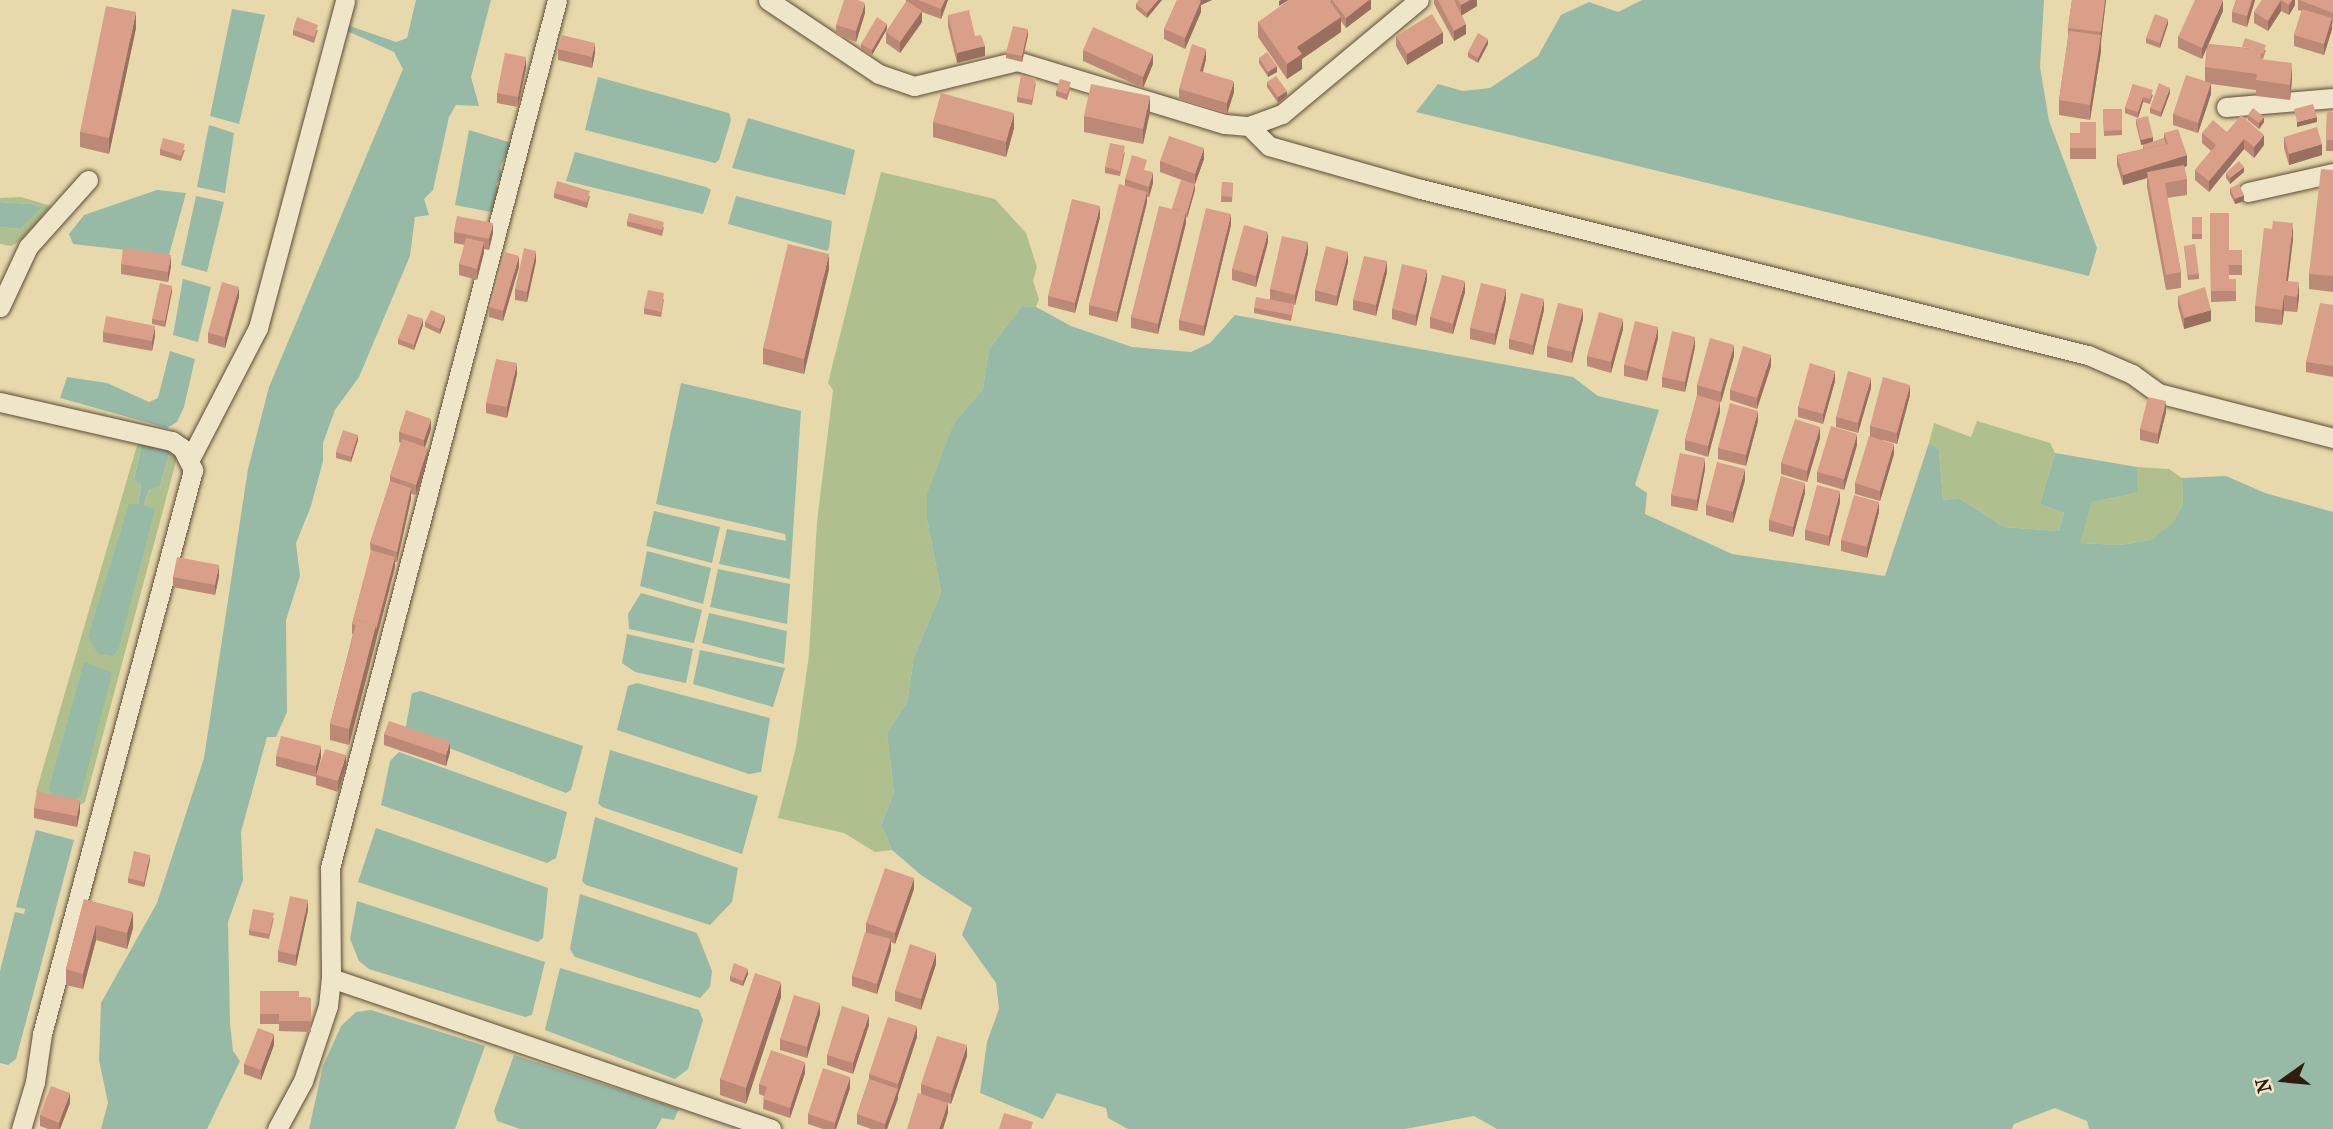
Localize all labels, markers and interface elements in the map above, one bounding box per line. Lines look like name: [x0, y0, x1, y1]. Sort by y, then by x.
north arrow: [2249, 1045, 2319, 1115]
text: N: [2251, 1076, 2276, 1095]

